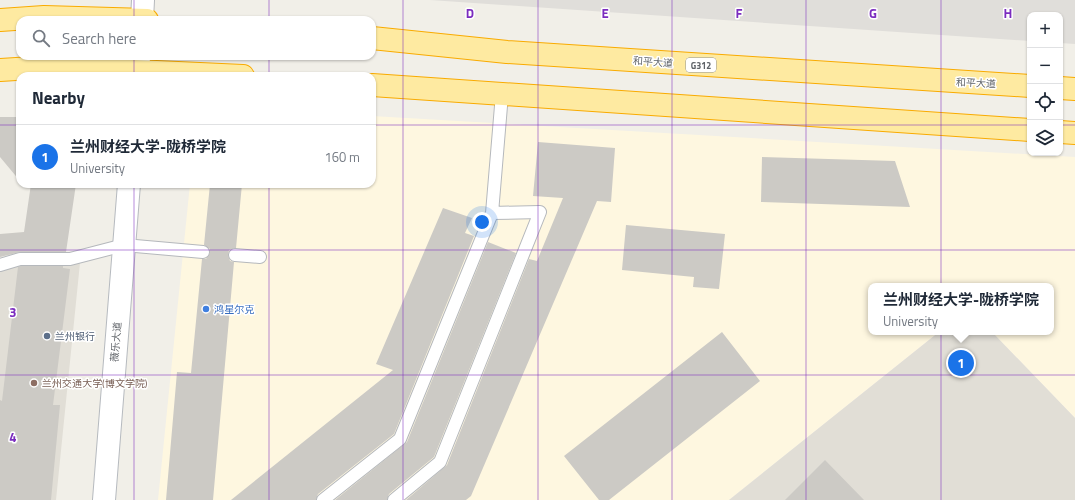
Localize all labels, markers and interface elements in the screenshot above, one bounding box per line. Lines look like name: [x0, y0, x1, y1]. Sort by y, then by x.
text: D: [466, 3, 474, 23]
text: E: [601, 3, 609, 23]
text: F: [736, 3, 743, 23]
text: G: [869, 3, 877, 23]
text: H: [1004, 3, 1012, 23]
map controls: [1027, 12, 1063, 156]
button: +: [1027, 12, 1063, 48]
search box: [16, 16, 376, 60]
icon: search: [30, 27, 52, 49]
text: Search here: [62, 27, 136, 50]
button: −: [1027, 48, 1063, 84]
street label: 和平大道: [633, 53, 673, 71]
road number: G312: [686, 58, 716, 72]
street label: 和平大道: [956, 74, 996, 92]
button: locate: [1027, 84, 1063, 120]
text: Nearby: [32, 85, 85, 111]
button: layers: [1027, 120, 1063, 156]
text: 兰州财经大学-陇桥学院: [70, 135, 226, 158]
text: 1: [41, 147, 49, 167]
text: 160 m: [324, 147, 360, 167]
text: University: [70, 158, 125, 178]
your location: [472, 212, 492, 232]
popup: [868, 283, 1054, 335]
text: 兰州财经大学-陇桥学院: [883, 288, 1039, 311]
text: 3: [9, 302, 17, 322]
place label: 鸿星尔克: [214, 302, 254, 317]
marker: 鸿星尔克: [201, 304, 211, 314]
text: University: [883, 311, 938, 331]
street label: 薇乐大道: [107, 321, 125, 363]
place label: 兰州银行: [55, 329, 95, 344]
marker: 兰州银行: [42, 331, 52, 341]
pin: 1: [948, 348, 974, 378]
place label: 兰州交通大学(博文学院): [42, 376, 148, 391]
marker: 兰州交通大学(博文学院): [29, 378, 39, 388]
text: 4: [9, 427, 17, 447]

